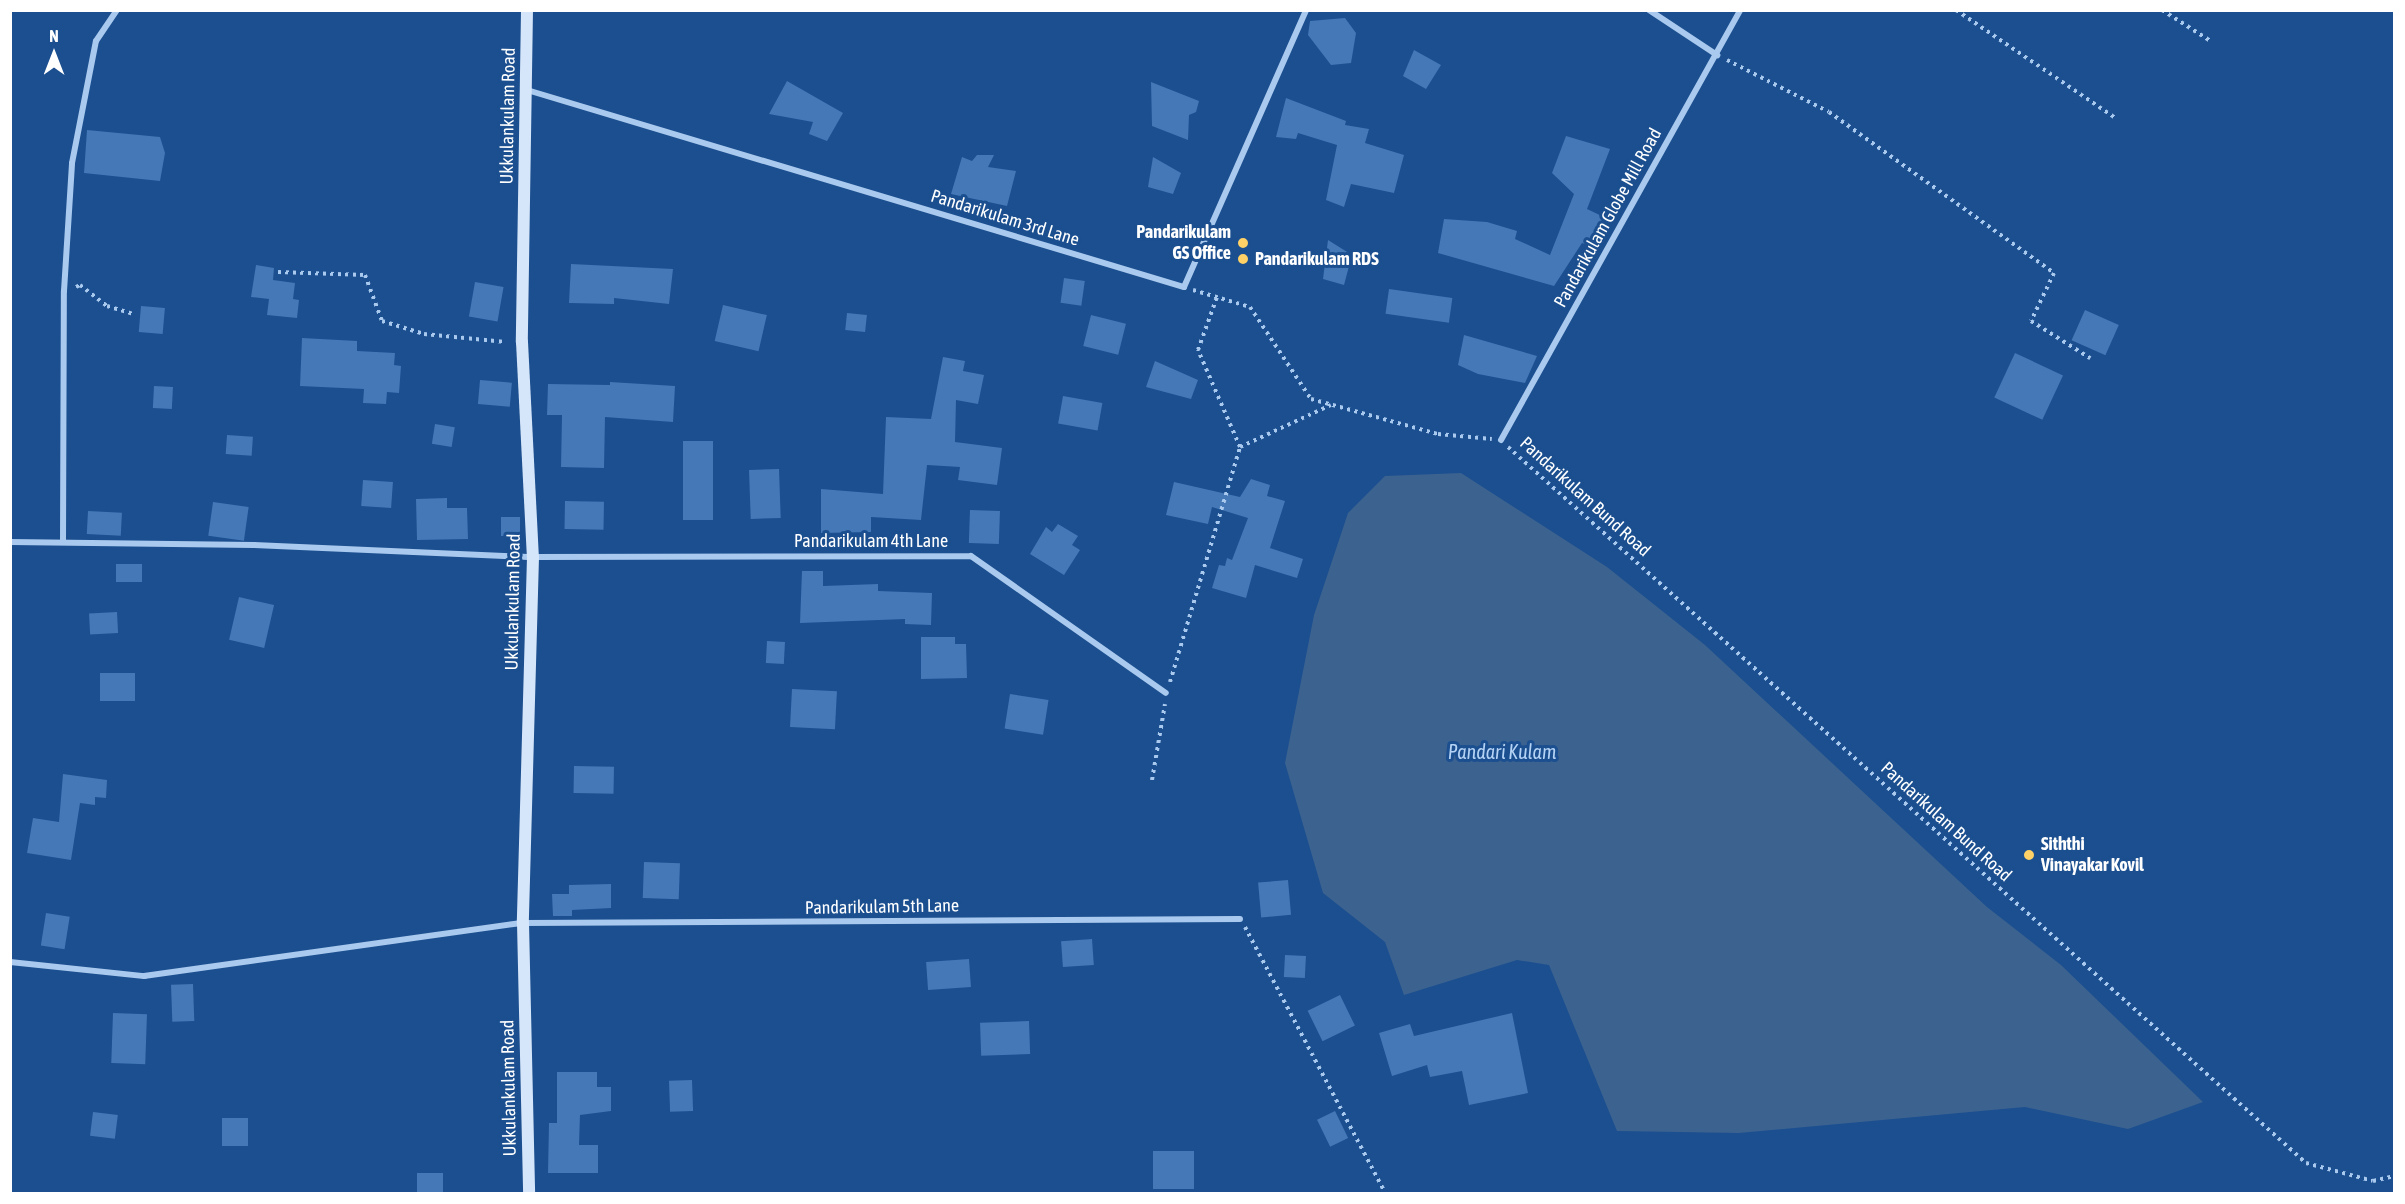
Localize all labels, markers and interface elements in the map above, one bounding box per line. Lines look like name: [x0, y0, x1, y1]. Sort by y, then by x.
north arrow: [24, 24, 84, 84]
text: N: [49, 27, 59, 45]
street label: Ukkulankulam Road: [496, 48, 520, 184]
street label: Pandarikulam Globe Mill Road: [1550, 125, 1666, 311]
street label: Pandarikulam 3rd Lane: [928, 185, 1082, 251]
place label: Pandarikulam GS Office: [1136, 222, 1231, 264]
marker: Pandarikulam GS Office: [1236, 236, 1250, 250]
place label: Pandarikulam RDS: [1255, 248, 1379, 270]
marker: Pandarikulam RDS: [1236, 252, 1250, 266]
street label: Pandarikulam Bund Road: [1515, 433, 1655, 561]
street label: Pandarikulam 4th Lane: [794, 530, 948, 552]
street label: Ukkulankulam Road: [501, 534, 525, 670]
water label: Pandari Kulam: [1448, 739, 1556, 763]
street label: Pandarikulam Bund Road: [1876, 758, 2016, 886]
place label: Siththi Vinayakar Kovil: [2041, 834, 2144, 876]
marker: Siththi Vinayakar Kovil: [2022, 848, 2036, 862]
street label: Pandarikulam 5th Lane: [805, 895, 959, 919]
street label: Ukkulankulam Road: [497, 1020, 521, 1156]

